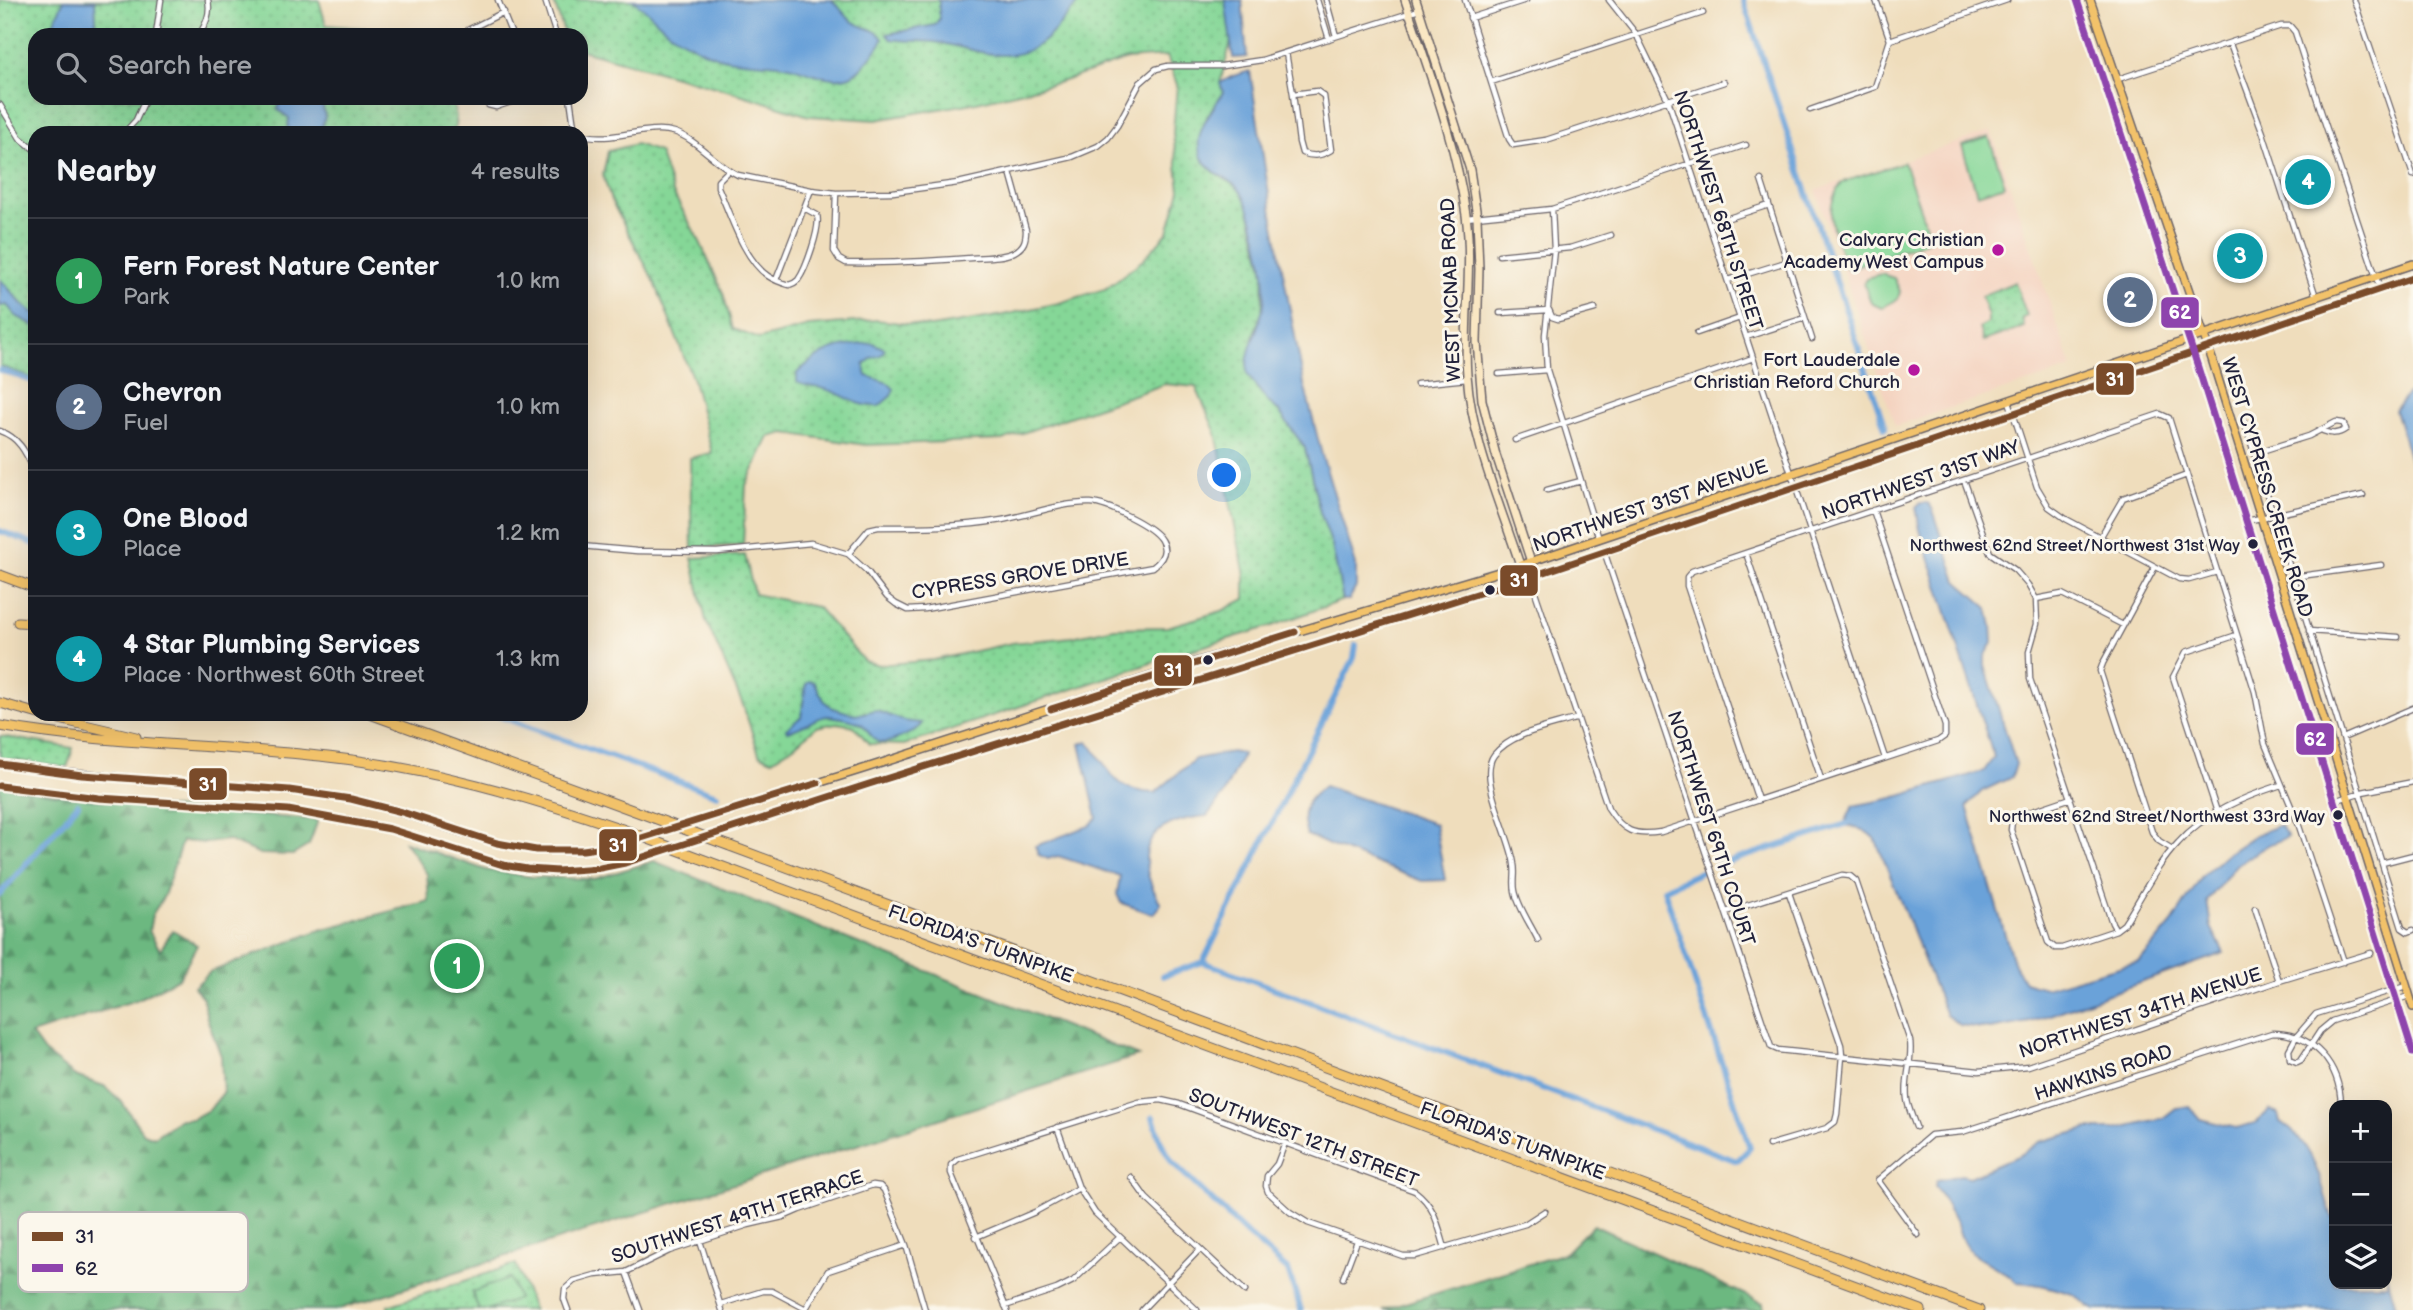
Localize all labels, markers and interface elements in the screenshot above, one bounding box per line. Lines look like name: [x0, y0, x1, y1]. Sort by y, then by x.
search box: [28, 28, 588, 105]
icon: search: [52, 48, 90, 86]
text: Search here: [108, 51, 252, 82]
street label: NORTHWEST 68TH STREET: [1668, 88, 1767, 334]
text: Nearby: [56, 154, 156, 190]
pin: 4: [2285, 156, 2331, 208]
text: 4 results: [471, 158, 560, 186]
street label: WEST MCNAB ROAD: [1437, 197, 1466, 382]
place label: Calvary Christian Academy West Campus: [1784, 229, 1984, 274]
pin: 3: [2217, 230, 2263, 282]
marker: Calvary Christian Academy West Campus: [1990, 242, 2006, 258]
text: Fern Forest Nature Center: [123, 252, 439, 283]
text: 1: [74, 267, 84, 295]
text: 1.0 km: [497, 267, 560, 295]
pin: 2: [2107, 274, 2153, 326]
text: Park: [123, 283, 169, 311]
line badge: 62: [2160, 296, 2200, 329]
text: 62: [2169, 302, 2192, 325]
place label: Fort Lauderdale Christian Reford Church: [1694, 349, 1900, 394]
street label: WEST CYPRESS CREEK ROAD: [2216, 355, 2317, 620]
marker: Fort Lauderdale Christian Reford Church: [1906, 362, 1922, 378]
line badge: 31: [2095, 362, 2135, 396]
text: 31: [2105, 369, 2125, 392]
text: Chevron: [123, 378, 222, 409]
text: 2: [72, 393, 86, 421]
text: 1.0 km: [497, 393, 560, 421]
text: Fuel: [123, 409, 168, 437]
street label: NORTHWEST 31ST WAY: [1818, 435, 2023, 525]
street label: NORTHWEST 31ST AVENUE: [1530, 455, 1771, 558]
your location: [1207, 458, 1241, 492]
text: One Blood: [123, 504, 248, 535]
text: 3: [72, 519, 86, 547]
text: 1.2 km: [497, 519, 560, 547]
text: Place: [123, 535, 181, 563]
place label: Northwest 62nd Street/Northwest 31st Way: [1910, 536, 2240, 556]
marker: Northwest 62nd Street/Northwest 31st Way: [2246, 537, 2260, 551]
street label: CYPRESS GROVE DRIVE: [910, 548, 1130, 605]
line badge: 31: [1499, 564, 1539, 597]
text: 31: [1509, 570, 1529, 593]
unlabelled marker: [1483, 583, 1497, 597]
text: 4 Star Plumbing Services: [123, 630, 420, 661]
text: 4: [72, 645, 86, 673]
text: 1.3 km: [496, 645, 560, 673]
unlabelled marker: [1201, 653, 1215, 667]
line badge: 31: [1153, 654, 1193, 687]
text: 31: [1163, 660, 1183, 683]
text: Place · Northwest 60th Street: [123, 661, 425, 689]
street label: NORTHWEST 69TH COURT: [1662, 708, 1760, 949]
line badge: 62: [2295, 722, 2335, 756]
text: 62: [2304, 729, 2327, 752]
line badge: 31: [188, 767, 228, 801]
text: 31: [198, 774, 218, 797]
place label: Northwest 62nd Street/Northwest 33rd Way: [1989, 807, 2325, 827]
marker: Northwest 62nd Street/Northwest 33rd Way: [2331, 808, 2345, 822]
line badge: 31: [598, 828, 638, 862]
text: 31: [608, 835, 628, 858]
street label: FLORIDA'S TURNPIKE: [885, 900, 1076, 989]
pin: 1: [434, 940, 480, 992]
street label: NORTHWEST 34TH AVENUE: [2016, 963, 2265, 1064]
street label: HAWKINS ROAD: [2032, 1040, 2175, 1107]
street label: SOUTHWEST 12TH STREET: [1185, 1084, 1422, 1193]
street label: FLORIDA'S TURNPIKE: [1417, 1097, 1608, 1186]
map controls: [2329, 1100, 2392, 1289]
button: +: [2329, 1100, 2392, 1163]
button: −: [2329, 1163, 2392, 1226]
street label: SOUTHWEST 49TH TERRACE: [609, 1166, 866, 1269]
legend: [18, 1212, 248, 1292]
text: 31: [75, 1226, 94, 1249]
button: layers: [2329, 1226, 2392, 1289]
text: 62: [75, 1258, 99, 1281]

